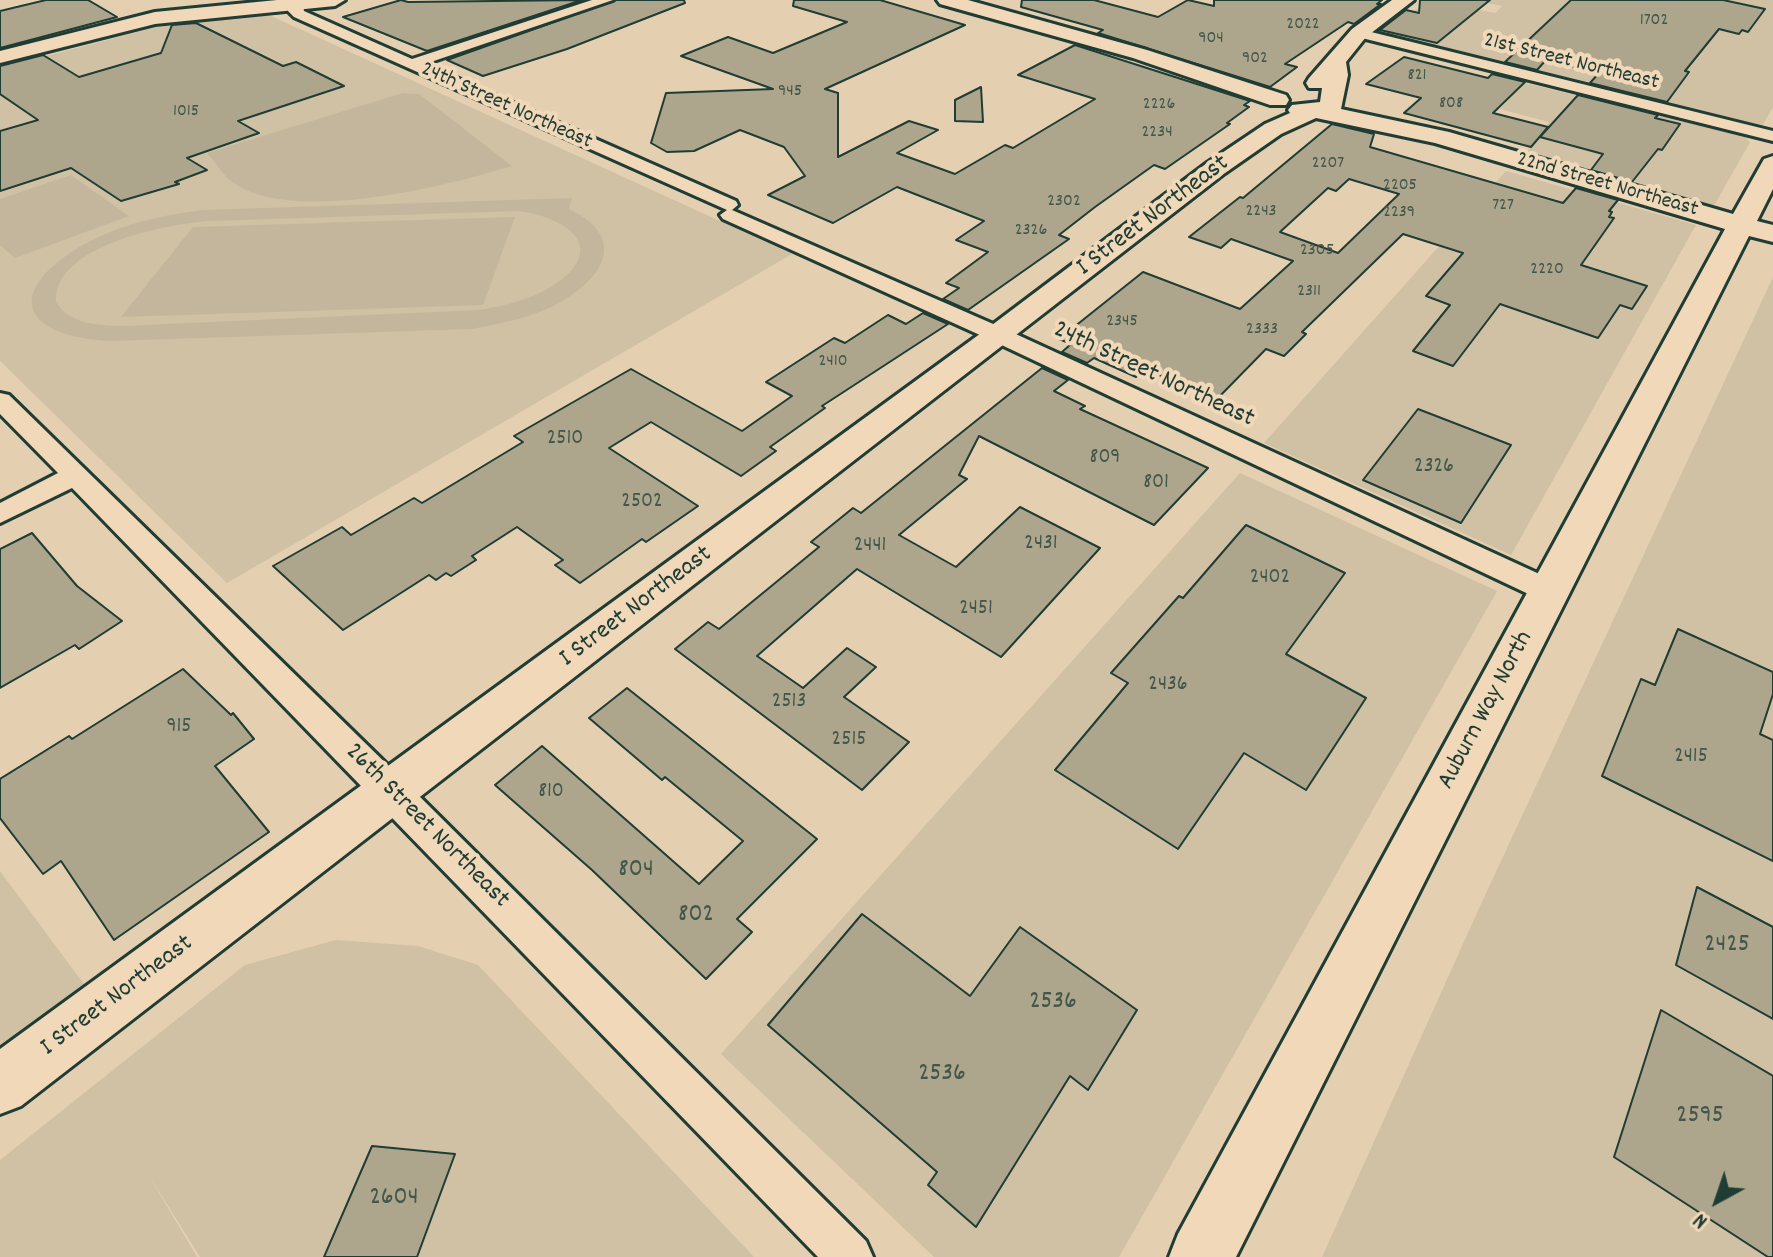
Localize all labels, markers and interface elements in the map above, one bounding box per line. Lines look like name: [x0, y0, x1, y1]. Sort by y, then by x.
house number: 1702: [1640, 11, 1668, 33]
house number: 2022: [1286, 15, 1320, 37]
street label: 21st Street Northeast: [1481, 28, 1661, 98]
house number: 904: [1198, 29, 1224, 51]
house number: 902: [1242, 49, 1268, 71]
street label: 24th Street Northeast: [416, 57, 596, 157]
house number: 821: [1407, 66, 1427, 88]
house number: 945: [778, 82, 802, 104]
house number: 808: [1439, 94, 1463, 116]
house number: 2226: [1143, 95, 1175, 117]
house number: 1015: [173, 102, 199, 124]
house number: 2234: [1141, 123, 1173, 145]
street label: 22nd Street Northeast: [1513, 147, 1701, 225]
street label: I Street Northeast: [1072, 150, 1236, 284]
house number: 2207: [1312, 154, 1344, 176]
house number: 2205: [1383, 176, 1417, 198]
house number: 2302: [1047, 192, 1081, 214]
house number: 727: [1492, 196, 1514, 218]
house number: 2243: [1245, 202, 1277, 224]
house number: 2239: [1383, 203, 1415, 225]
house number: 2326: [1015, 221, 1047, 243]
house number: 2305: [1300, 241, 1334, 263]
house number: 2220: [1530, 260, 1564, 282]
house number: 2311: [1297, 282, 1321, 304]
house number: 2345: [1106, 312, 1138, 334]
street label: 24th Street Northeast: [1047, 316, 1259, 436]
house number: 2333: [1246, 320, 1278, 342]
house number: 2410: [818, 352, 848, 374]
house number: 2510: [547, 427, 583, 453]
house number: 809: [1090, 446, 1120, 472]
house number: 2326: [1414, 455, 1454, 481]
house number: 801: [1143, 471, 1169, 497]
house number: 2502: [621, 490, 663, 516]
house number: 2431: [1024, 532, 1058, 558]
house number: 2441: [854, 534, 886, 560]
street label: I Street Northeast: [555, 541, 719, 675]
house number: 2402: [1250, 566, 1290, 592]
house number: 2451: [959, 597, 993, 623]
street label: Auburn Way North: [1432, 627, 1542, 795]
house number: 2436: [1148, 673, 1188, 699]
house number: 2513: [772, 690, 806, 716]
house number: 915: [166, 715, 192, 741]
house number: 2515: [832, 728, 866, 754]
street label: 26th Street Northeast: [337, 738, 515, 916]
house number: 2415: [1674, 745, 1708, 771]
house number: 810: [538, 780, 564, 806]
house number: 804: [618, 855, 654, 887]
house number: 802: [678, 900, 714, 932]
street label: I Street Northeast: [36, 930, 200, 1064]
house number: 2425: [1704, 930, 1750, 962]
house number: 2536: [1029, 987, 1077, 1019]
house number: 2536: [918, 1059, 966, 1091]
house number: 2595: [1676, 1101, 1724, 1133]
north arrow: [1677, 1161, 1757, 1241]
house number: 2604: [369, 1183, 419, 1215]
text: N: [1687, 1204, 1715, 1235]

